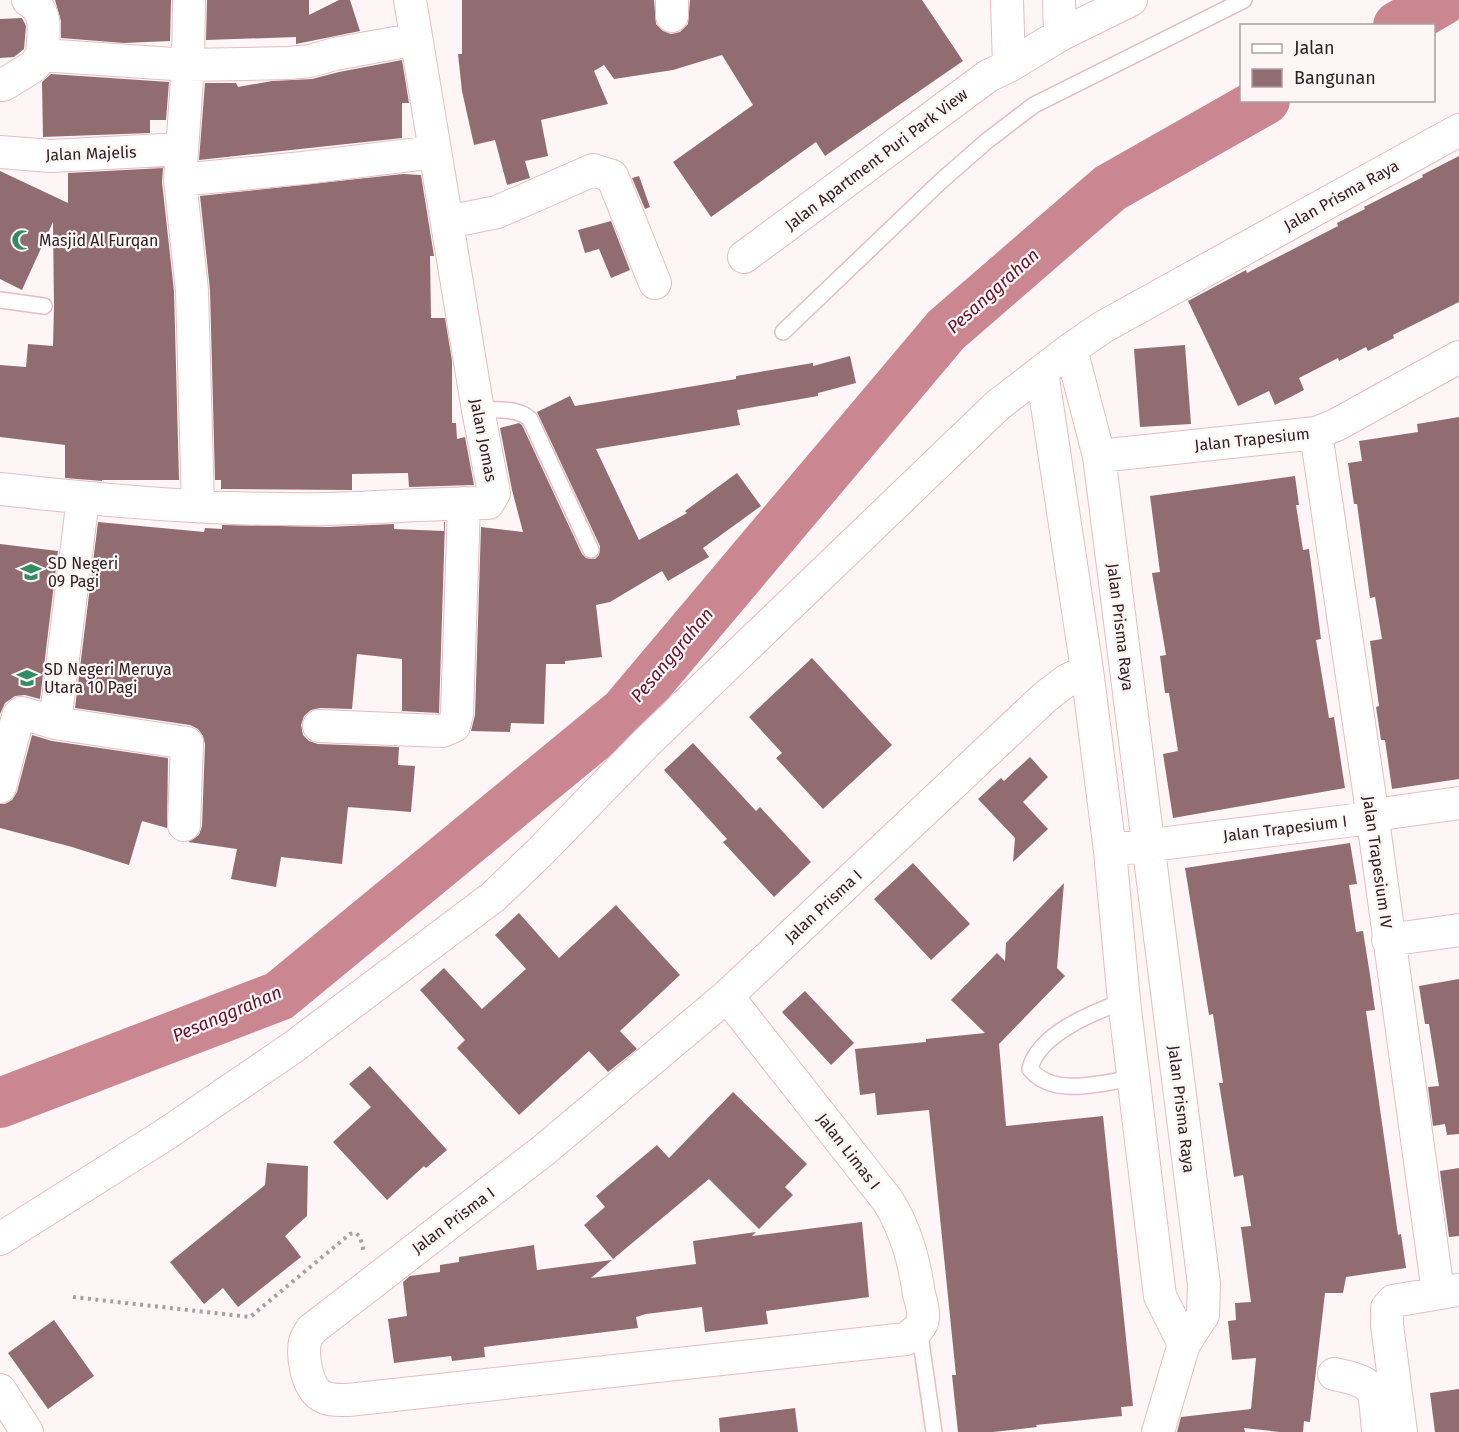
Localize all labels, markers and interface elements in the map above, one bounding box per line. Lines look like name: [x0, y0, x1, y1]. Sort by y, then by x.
legend: [1240, 24, 1435, 102]
text: Jalan: [1294, 37, 1335, 59]
text: Bangunan: [1294, 67, 1376, 89]
street label: Jalan Apartment Puri Park View: [781, 84, 972, 234]
street label: Jalan Majelis: [45, 142, 137, 165]
street label: Jalan Prisma Raya: [1280, 156, 1402, 235]
mosque icon: Masjid Al Furqan: [10, 228, 34, 252]
place label: Masjid Al Furqan: [39, 231, 158, 250]
water label: Pesanggrahan: [942, 244, 1044, 338]
street label: Jalan Jomas: [466, 397, 501, 483]
street label: Jalan Trapesium: [1194, 424, 1311, 455]
place label: SD Negeri 09 Pagi: [48, 554, 118, 591]
school or university icon: SD Negeri 09 Pagi: [19, 560, 43, 584]
street label: Jalan Prisma Raya: [1103, 562, 1138, 692]
water label: Pesanggrahan: [626, 603, 718, 707]
place label: SD Negeri Meruya Utara 10 Pagi: [44, 660, 172, 697]
school or university icon: SD Negeri Meruya Utara 10 Pagi: [15, 666, 39, 690]
street label: Jalan Trapesium IV: [1359, 795, 1396, 930]
street label: Jalan Trapesium I: [1222, 811, 1348, 846]
street label: Jalan Prisma I: [781, 866, 866, 947]
water label: Pesanggrahan: [169, 981, 285, 1047]
street label: Jalan Prisma Raya: [1164, 1044, 1199, 1174]
street label: Jalan Limas I: [813, 1109, 884, 1193]
street label: Jalan Prisma I: [408, 1183, 499, 1258]

